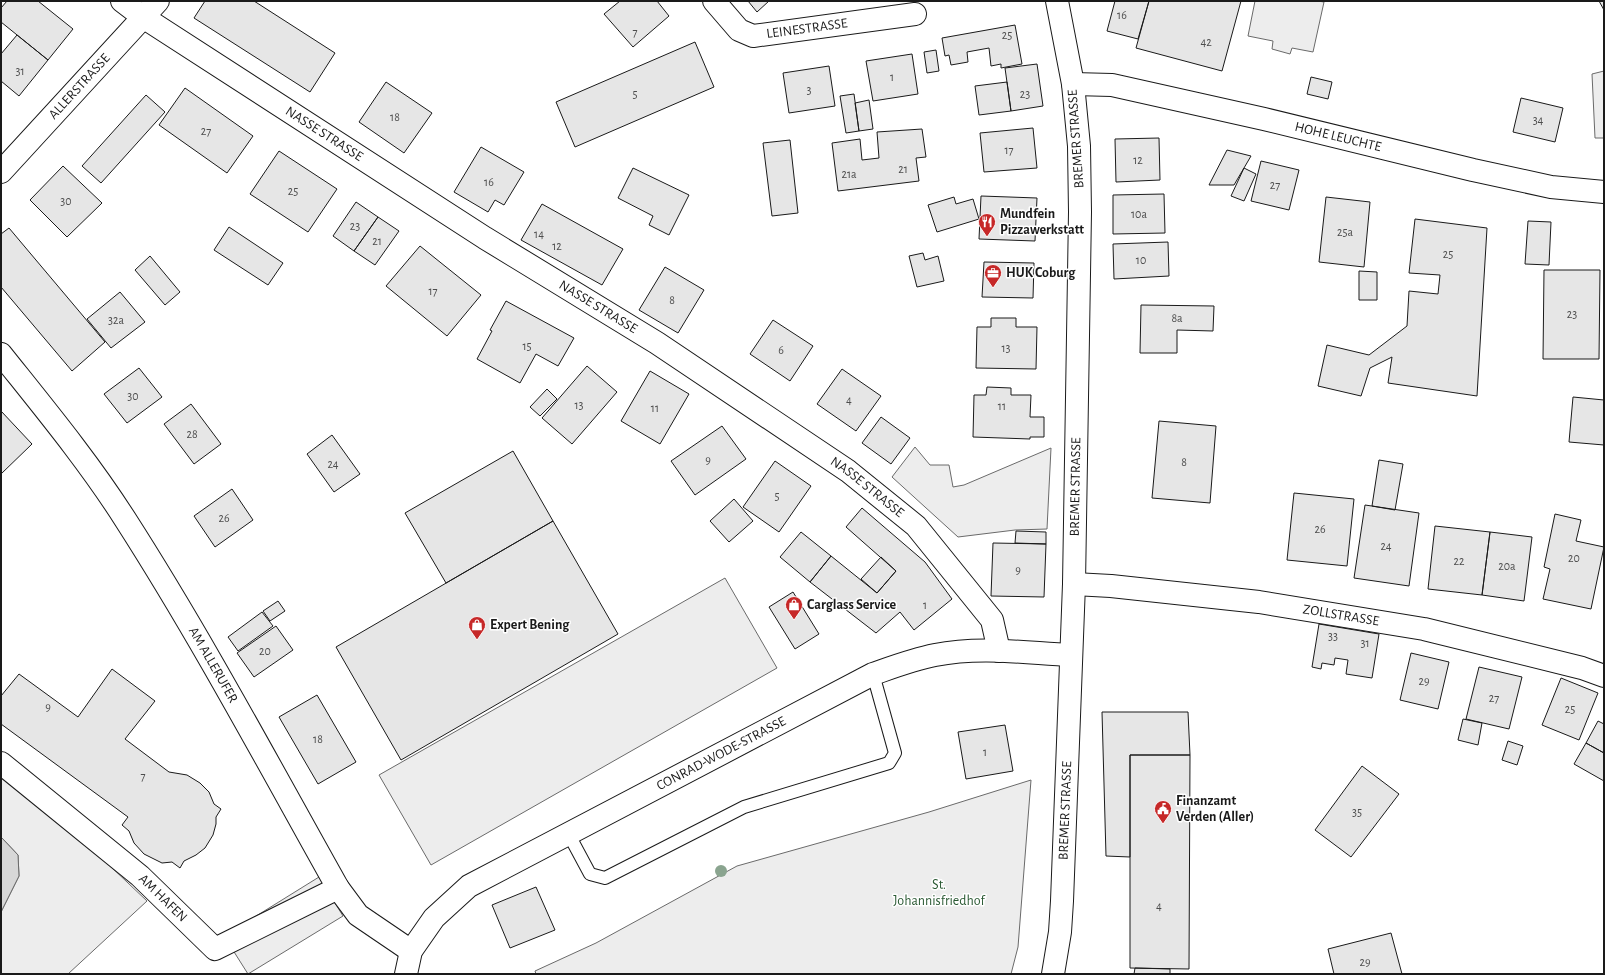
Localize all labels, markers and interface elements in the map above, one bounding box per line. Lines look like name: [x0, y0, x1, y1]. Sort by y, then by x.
house number: 16: [1117, 9, 1127, 21]
street label: LEINESTRASSE: [766, 16, 849, 41]
house number: 7: [632, 26, 638, 38]
house number: 25: [1002, 29, 1012, 41]
house number: 42: [1200, 36, 1212, 48]
street label: ALLERSTRASSE: [46, 51, 113, 122]
house number: 31: [15, 65, 25, 77]
house number: 1: [890, 71, 894, 83]
house number: 3: [807, 84, 812, 96]
house number: 5: [632, 88, 638, 100]
house number: 23: [1020, 88, 1030, 100]
street label: BREMER STRASSE: [1066, 89, 1086, 189]
street label: NASSE STRASSE: [283, 104, 365, 164]
house number: 18: [390, 111, 400, 123]
house number: 34: [1533, 114, 1544, 126]
street label: HOHE LEUCHTE: [1293, 120, 1383, 154]
house number: 27: [201, 125, 211, 137]
house number: 17: [1004, 144, 1014, 156]
house number: 12: [1133, 154, 1143, 166]
house number: 21: [898, 163, 908, 175]
house number: 21a: [841, 168, 857, 180]
house number: 16: [484, 176, 494, 188]
house number: 27: [1270, 179, 1280, 191]
house number: 25: [288, 185, 298, 197]
house number: 30: [60, 195, 72, 207]
place label: Mundfein Pizzawerkstatt: [1000, 207, 1084, 237]
house number: 10a: [1131, 208, 1147, 220]
restaurant icon: Mundfein Pizzawerkstatt: [977, 212, 997, 237]
house number: 23: [350, 220, 360, 232]
house number: 25a: [1337, 226, 1353, 238]
house number: 14: [534, 228, 544, 240]
house number: 21: [372, 235, 382, 247]
house number: 12: [552, 240, 562, 252]
house number: 25: [1443, 248, 1453, 260]
house number: 10: [1136, 254, 1146, 266]
office icon: HUK Coburg: [983, 263, 1003, 288]
place label: HUK Coburg: [1006, 266, 1076, 280]
street label: NASSE STRASSE: [556, 278, 640, 336]
house number: 17: [428, 285, 438, 297]
house number: 8: [669, 294, 675, 306]
house number: 23: [1567, 308, 1577, 320]
house number: 8a: [1171, 312, 1183, 324]
house number: 32a: [108, 314, 124, 326]
house number: 15: [522, 340, 532, 352]
house number: 13: [1001, 342, 1011, 354]
house number: 6: [778, 344, 784, 356]
house number: 30: [127, 390, 139, 402]
house number: 4: [846, 394, 852, 406]
house number: 13: [574, 399, 584, 411]
house number: 11: [998, 400, 1006, 412]
house number: 11: [651, 402, 659, 414]
house number: 28: [186, 428, 198, 440]
street label: BREMER STRASSE: [1068, 437, 1083, 537]
house number: 9: [705, 454, 711, 466]
street label: NASSE STRASSE: [828, 454, 907, 520]
house number: 8: [1181, 456, 1187, 468]
house number: 24: [327, 458, 339, 470]
house number: 5: [774, 490, 780, 502]
house number: 26: [218, 512, 230, 524]
house number: 26: [1314, 523, 1326, 535]
house number: 24: [1380, 540, 1392, 552]
house number: 20: [1568, 552, 1580, 564]
house number: 22: [1454, 555, 1465, 567]
house number: 20a: [1498, 560, 1516, 572]
house number: 9: [1015, 564, 1021, 576]
shop icon: Carglass Service: [784, 595, 804, 620]
place label: Carglass Service: [807, 598, 897, 612]
house number: 1: [923, 599, 927, 611]
street label: ZOLLSTRASSE: [1302, 602, 1380, 629]
shop icon: Expert Bening: [467, 615, 487, 640]
place label: Expert Bening: [490, 618, 570, 632]
street label: AM ALLERUFER: [186, 625, 240, 705]
house number: 33: [1328, 630, 1338, 642]
house number: 31: [1360, 637, 1370, 649]
house number: 20: [259, 645, 271, 657]
house number: 29: [1418, 675, 1430, 687]
house number: 27: [1489, 692, 1499, 704]
house number: 9: [45, 701, 51, 713]
house number: 25: [1565, 703, 1575, 715]
street label: CONRAD-WODE-STRASSE: [654, 714, 788, 793]
house number: 18: [313, 733, 323, 745]
house number: 1: [983, 746, 987, 758]
street label: BREMER STRASSE: [1057, 761, 1074, 860]
house number: 7: [140, 770, 146, 782]
place label: Finanzamt Verden (Aller): [1176, 794, 1254, 824]
public building icon: Finanzamt Verden (Aller): [1153, 799, 1173, 824]
house number: 35: [1352, 806, 1362, 818]
street label: AM HAFEN: [136, 872, 190, 925]
park label: St. Johannisfriedhof: [893, 878, 985, 908]
house number: 4: [1156, 900, 1162, 912]
house number: 29: [1359, 956, 1371, 968]

